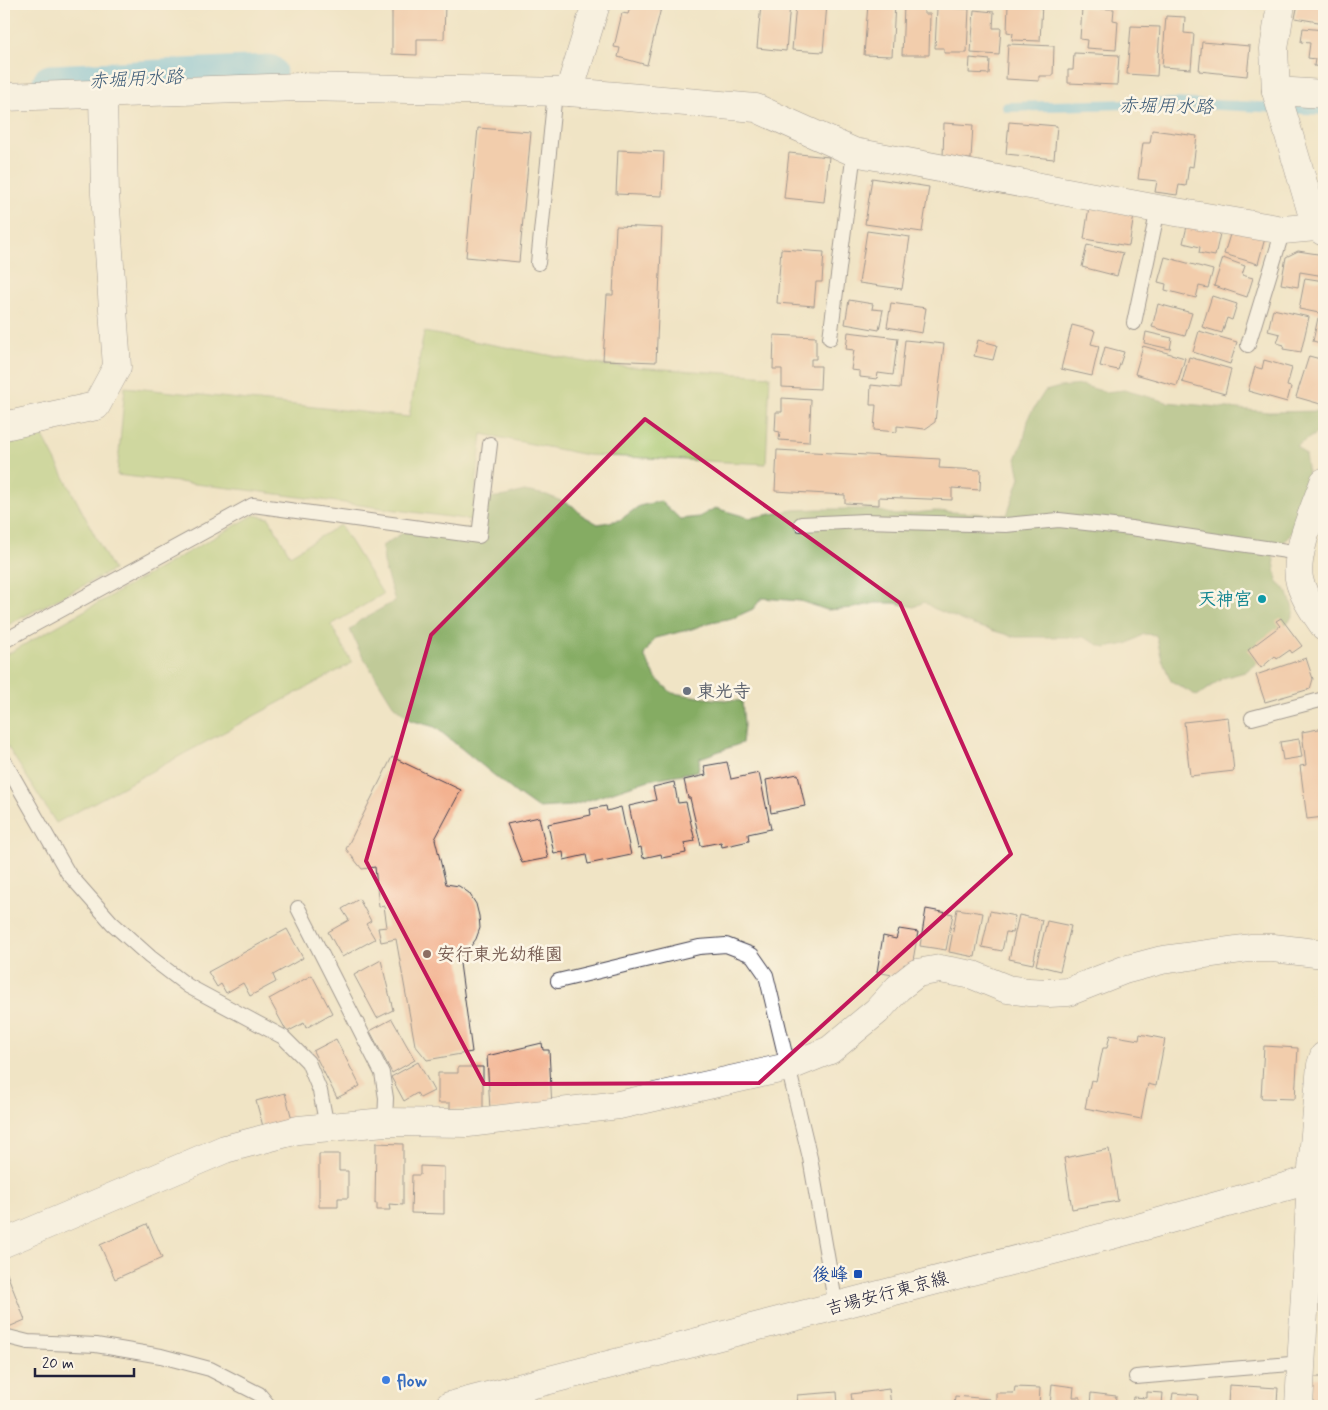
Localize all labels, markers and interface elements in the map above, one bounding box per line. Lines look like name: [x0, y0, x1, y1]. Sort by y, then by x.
water label: 赤堀用水路: [88, 64, 185, 94]
water label: 赤堀用水路: [1118, 93, 1215, 120]
place label: 天神宮: [1198, 588, 1252, 612]
marker: 天神宮: [1256, 593, 1268, 605]
place label: 東光寺: [697, 680, 751, 704]
marker: 東光寺: [681, 685, 693, 697]
place label: 安行東光幼稚園: [437, 943, 563, 967]
marker: 安行東光幼稚園: [421, 948, 433, 960]
place label: 後峰: [812, 1263, 848, 1287]
street label: 吉場安行東京線: [823, 1266, 951, 1322]
marker: 後峰: [852, 1268, 864, 1280]
scale bar: [35, 1345, 134, 1377]
text: 20 m: [42, 1354, 74, 1374]
place label: flow: [396, 1369, 427, 1393]
marker: flow: [380, 1374, 392, 1386]

